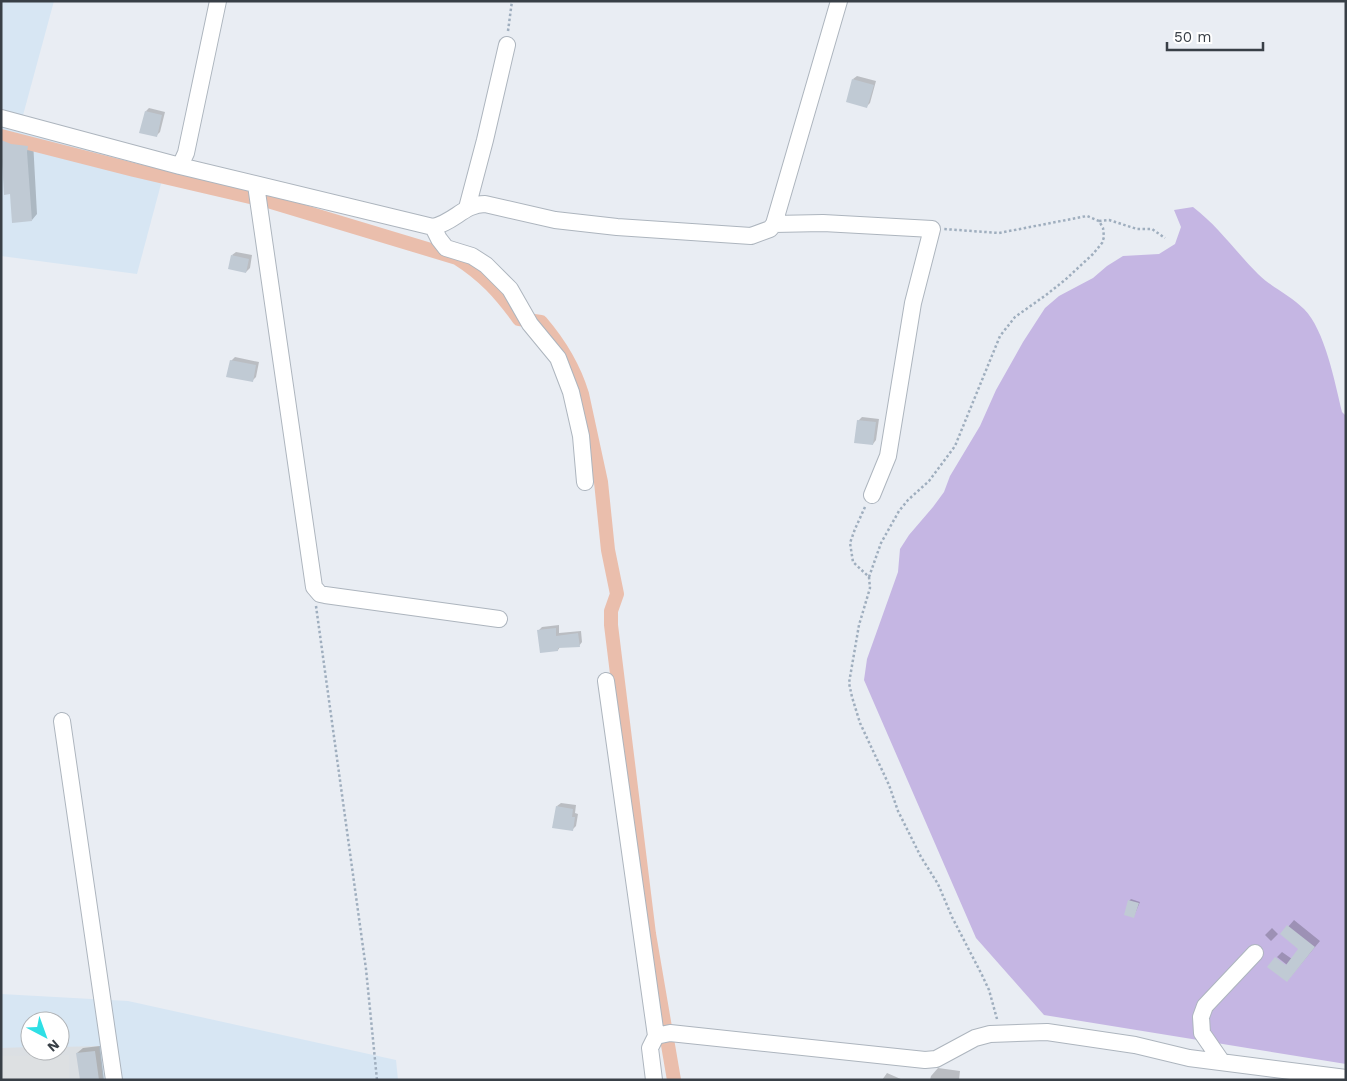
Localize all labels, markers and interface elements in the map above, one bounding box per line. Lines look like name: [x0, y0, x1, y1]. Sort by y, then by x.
scale bar: [1167, 20, 1263, 52]
text: 50 m: [1174, 28, 1211, 46]
north arrow: [20, 1011, 70, 1061]
text: N: [44, 1036, 63, 1055]

